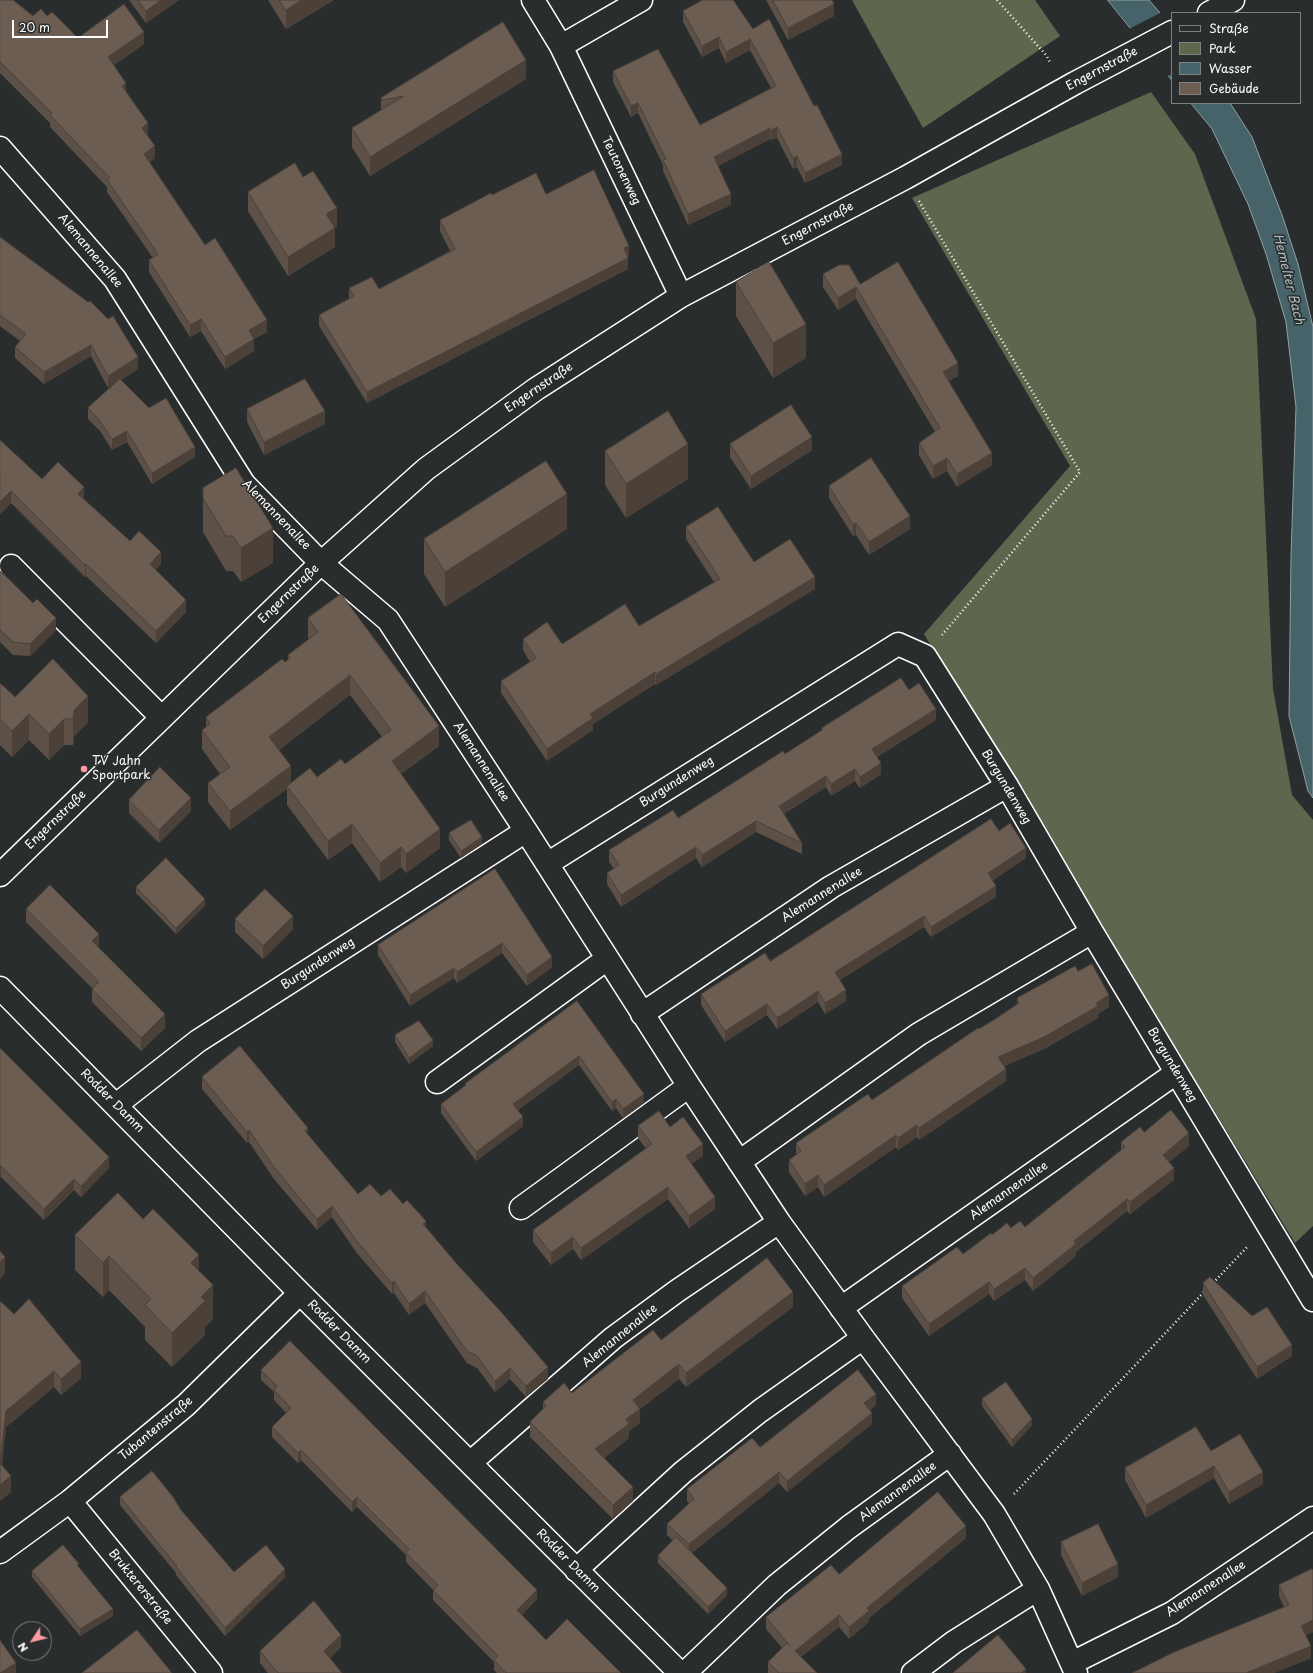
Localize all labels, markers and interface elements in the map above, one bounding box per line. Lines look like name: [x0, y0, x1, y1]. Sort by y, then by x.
scale bar: [14, 12, 110, 38]
legend: [1171, 12, 1301, 104]
text: 20 m: [19, 18, 50, 36]
text: Straße: [1209, 19, 1249, 37]
text: Park: [1209, 39, 1236, 57]
street label: Engernstraße: [1064, 44, 1140, 94]
text: Wasser: [1209, 59, 1252, 77]
text: Gebäude: [1209, 79, 1259, 97]
street label: Teutonenweg: [598, 134, 644, 208]
street label: Engernstraße: [780, 199, 856, 249]
street label: Alemannenallee: [55, 211, 125, 291]
water label: Hemelter Bach: [1269, 232, 1307, 326]
street label: Engernstraße: [502, 360, 576, 416]
street label: Alemannenallee: [239, 477, 313, 553]
street label: Engernstraße: [256, 561, 322, 627]
street label: Alemannenallee: [450, 719, 512, 805]
street label: Burgundenweg: [978, 747, 1034, 827]
street label: Burgundenweg: [637, 753, 717, 811]
place label: TV Jahn Sportpark: [92, 755, 151, 783]
marker: TV Jahn Sportpark: [79, 764, 89, 774]
street label: Engernstraße: [23, 787, 89, 853]
street label: Alemannenallee: [779, 864, 865, 926]
street label: Burgundenweg: [279, 935, 357, 993]
street label: Burgundenweg: [1144, 1025, 1200, 1105]
street label: Rodder Damm: [77, 1066, 147, 1136]
street label: Alemannenallee: [967, 1159, 1051, 1223]
street label: Rodder Damm: [304, 1297, 374, 1367]
street label: Alemannenallee: [580, 1301, 660, 1371]
street label: Tubantenstraße: [116, 1394, 196, 1464]
street label: Alemannenallee: [857, 1459, 939, 1525]
street label: Rodder Damm: [533, 1526, 603, 1596]
street label: Bruktererstraße: [105, 1546, 175, 1628]
street label: Alemannenallee: [1163, 1558, 1249, 1620]
north arrow: [12, 1621, 52, 1661]
text: N: [13, 1639, 32, 1656]

